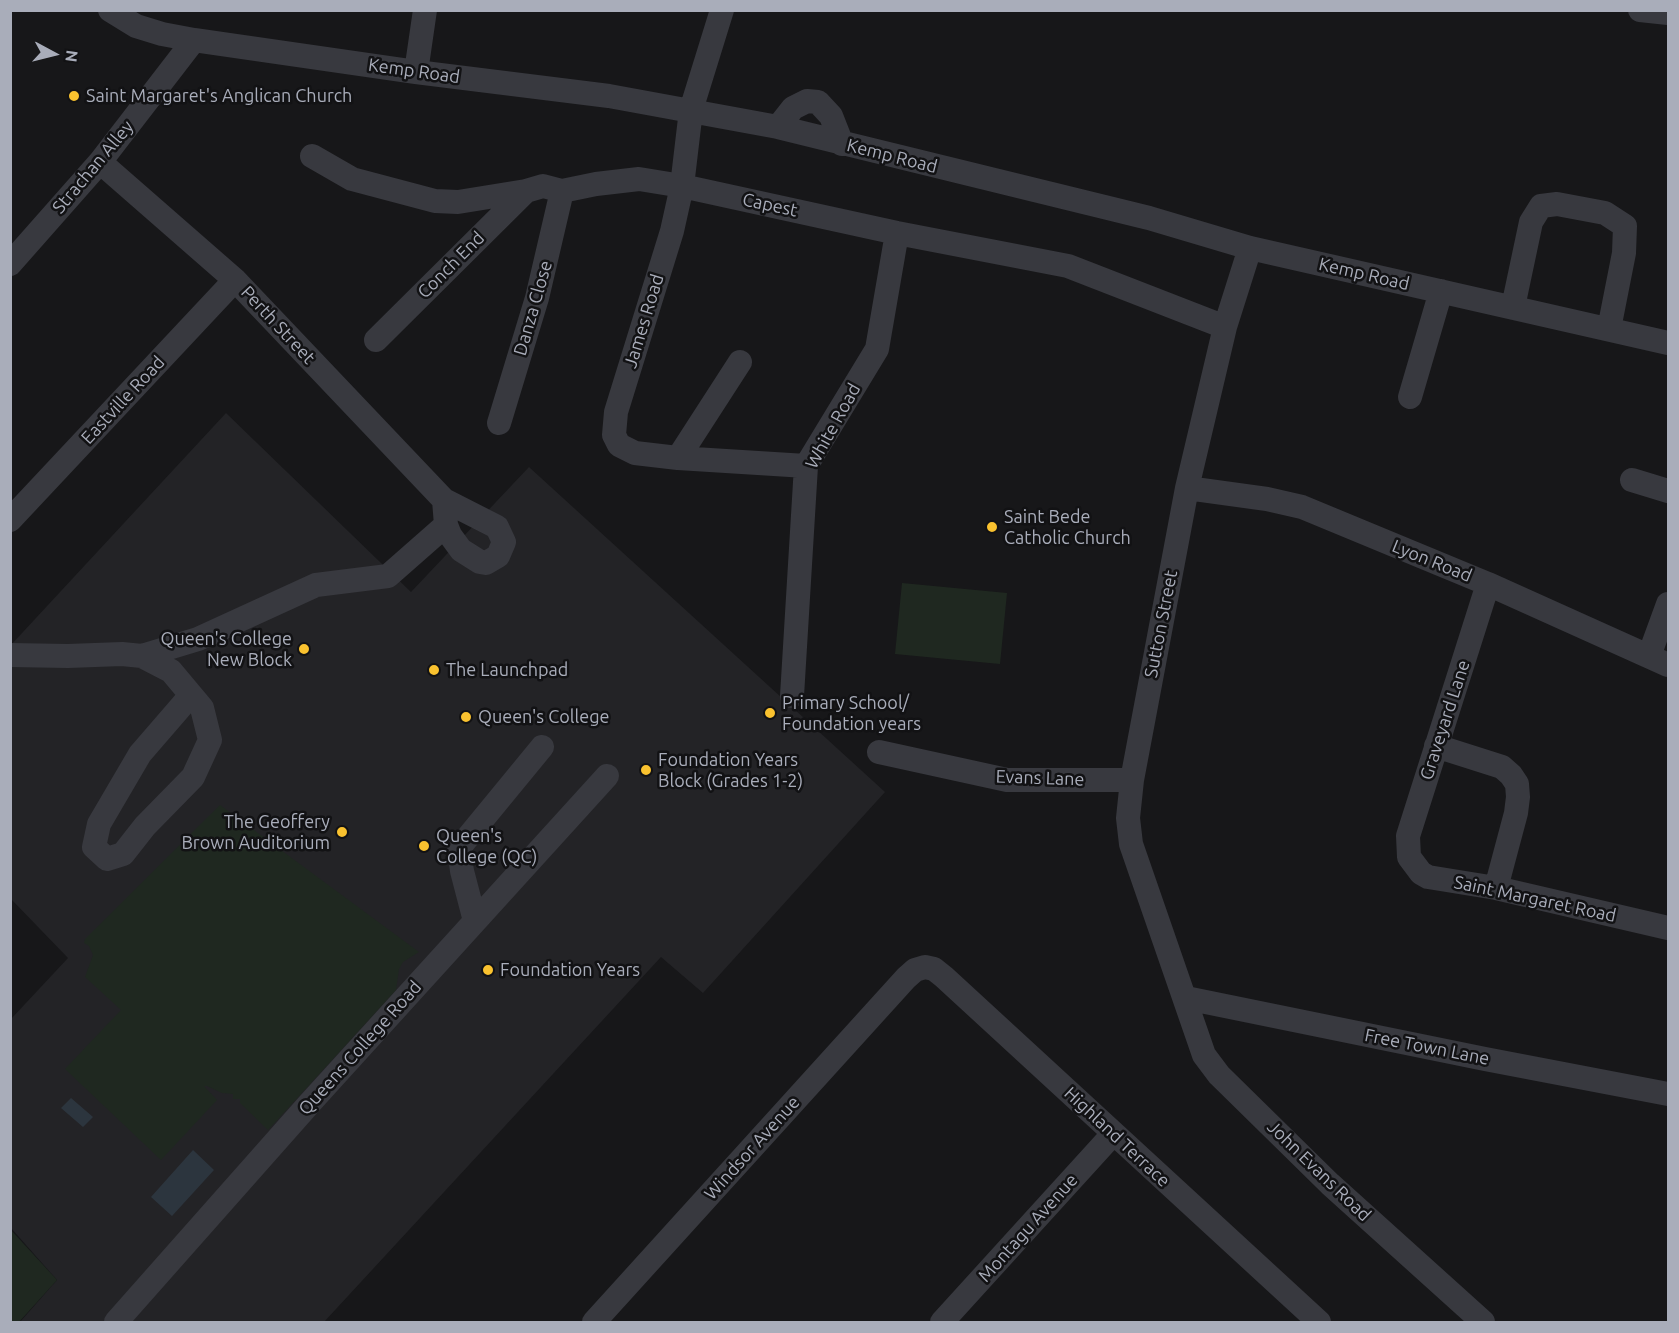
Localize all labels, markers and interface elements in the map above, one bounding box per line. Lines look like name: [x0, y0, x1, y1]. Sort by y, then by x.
north arrow: [24, 24, 84, 84]
text: N: [62, 49, 82, 63]
street label: Kemp Road: [367, 54, 461, 88]
place label: Saint Margaret's Anglican Church: [86, 85, 352, 107]
marker: Saint Margaret's Anglican Church: [67, 89, 81, 103]
street label: Strachan Alley: [48, 116, 138, 218]
street label: Kemp Road: [845, 134, 939, 178]
street label: Capest: [741, 189, 799, 221]
street label: Conch End: [413, 227, 489, 303]
street label: Kemp Road: [1317, 253, 1411, 295]
street label: Danza Close: [509, 258, 557, 358]
street label: James Road: [619, 271, 669, 371]
street label: Perth Street: [236, 281, 320, 369]
street label: Eastville Road: [77, 352, 169, 448]
street label: White Road: [801, 380, 865, 472]
place label: Saint Bede Catholic Church: [1004, 506, 1131, 548]
marker: Saint Bede Catholic Church: [985, 520, 999, 534]
street label: Lyon Road: [1389, 535, 1475, 587]
street label: Sutton Street: [1140, 568, 1182, 680]
place label: Queen's College New Block: [160, 628, 292, 670]
marker: Queen's College New Block: [297, 642, 311, 656]
street label: Graveyard Lane: [1415, 657, 1475, 783]
place label: The Launchpad: [446, 659, 568, 681]
marker: The Launchpad: [427, 663, 441, 677]
place label: Primary School/ Foundation years: [782, 692, 921, 734]
place label: Queen's College: [478, 706, 610, 728]
marker: Primary School/ Foundation years: [763, 706, 777, 720]
marker: Queen's College: [459, 710, 473, 724]
place label: Foundation Years Block (Grades 1-2): [658, 749, 803, 792]
marker: Foundation Years Block (Grades 1-2): [639, 763, 653, 777]
street label: Evans Lane: [995, 766, 1085, 790]
place label: The Geoffery Brown Auditorium: [181, 811, 330, 854]
marker: The Geoffery Brown Auditorium: [335, 825, 349, 839]
place label: Queen's College (QC): [436, 825, 537, 868]
marker: Queen's College (QC): [417, 839, 431, 853]
street label: Saint Margaret Road: [1452, 871, 1618, 927]
place label: Foundation Years: [500, 959, 640, 981]
marker: Foundation Years: [481, 963, 495, 977]
street label: Queens College Road: [294, 976, 426, 1120]
street label: Free Town Lane: [1363, 1024, 1491, 1070]
street label: Highland Terrace: [1060, 1082, 1174, 1192]
street label: Windsor Avenue: [700, 1092, 804, 1204]
street label: John Evans Road: [1263, 1116, 1375, 1226]
street label: Montagu Avenue: [974, 1169, 1082, 1287]

